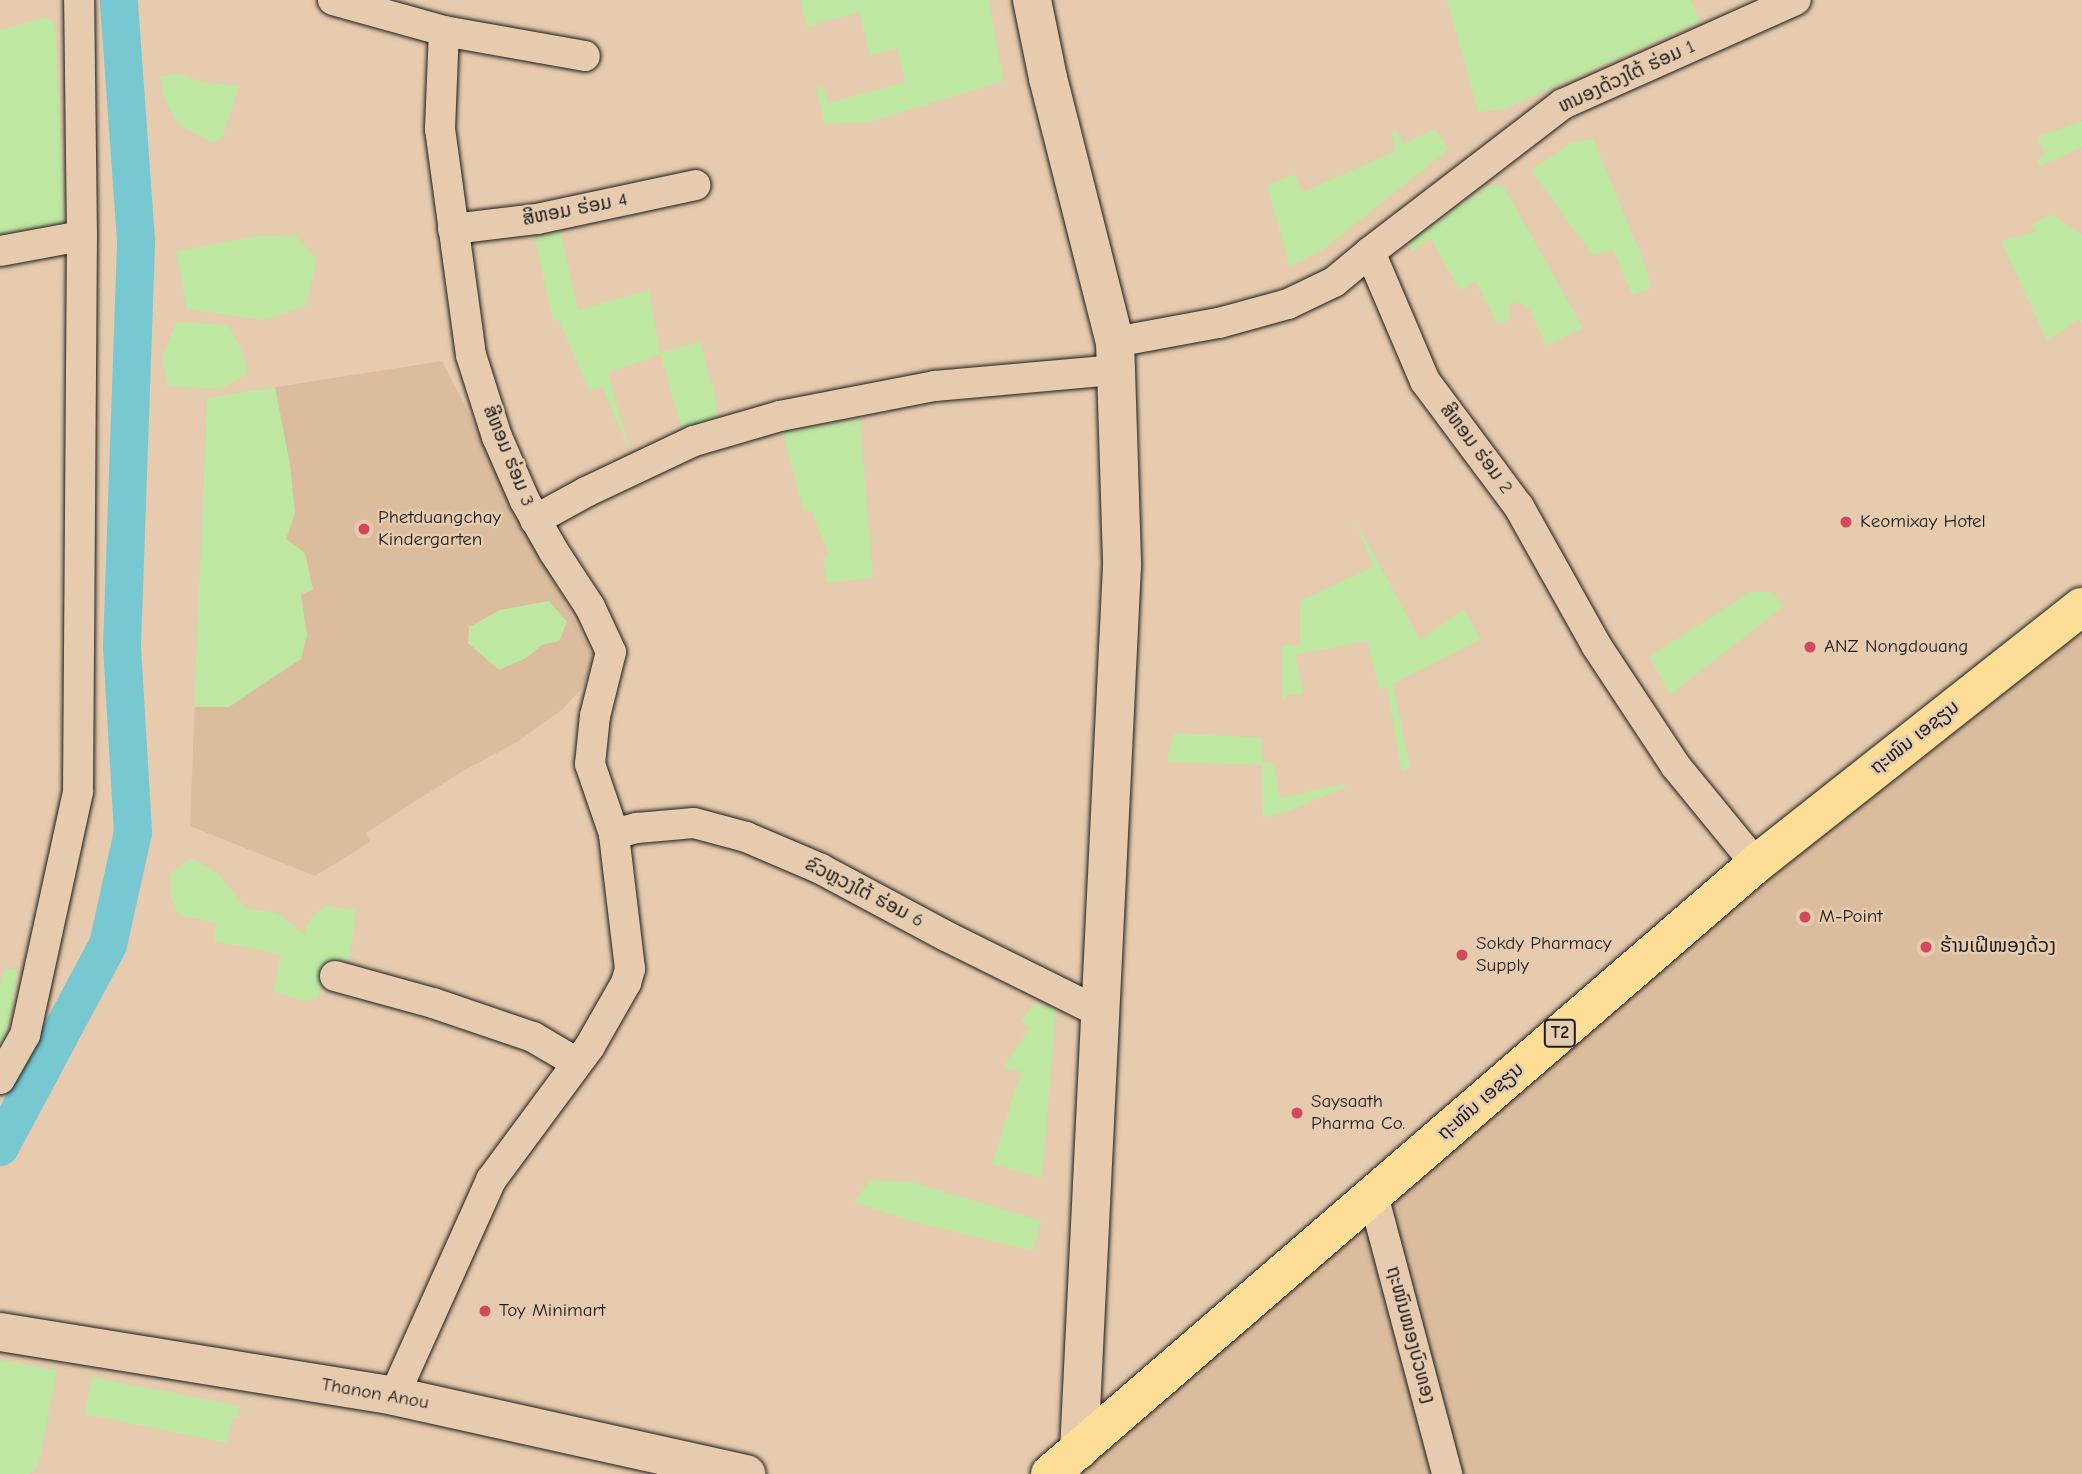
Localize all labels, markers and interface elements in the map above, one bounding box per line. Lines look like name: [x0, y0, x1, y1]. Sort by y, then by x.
street label: ຫນອງດ້ວງໃຕ້ ຮ່ອມ 1: [1555, 36, 1699, 118]
street label: ສີຫອມ ຮ່ອມ 4: [521, 189, 629, 231]
street label: ສີຫອມ ຮ່ອມ 2: [1435, 399, 1517, 499]
street label: ສີຫອມ ຮ່ອມ 3: [477, 402, 539, 510]
place label: Phetduangchay Kindergarten: [378, 507, 501, 551]
place label: Keomixay Hotel: [1860, 511, 1986, 533]
marker: Keomixay Hotel: [1838, 514, 1854, 530]
marker: Phetduangchay Kindergarten: [356, 521, 372, 537]
place label: ANZ Nongdouang: [1824, 636, 1968, 658]
marker: ANZ Nongdouang: [1802, 639, 1818, 655]
street label: ຖະໜົນ ເອຊຽນ: [1866, 696, 1964, 780]
street label: ຂົວຫຼວງໃຕ້ ຮ່ອມ 6: [801, 853, 927, 933]
place label: M-Point: [1819, 906, 1883, 928]
marker: M-Point: [1797, 909, 1813, 925]
place label: Sokdy Pharmacy Supply: [1476, 933, 1612, 977]
place label: ຮ້ານເຝີໜອງດ້ວງ: [1940, 936, 2056, 958]
marker: ຮ້ານເຝີໜອງດ້ວງ: [1918, 939, 1934, 955]
marker: Sokdy Pharmacy Supply: [1454, 947, 1470, 963]
road number: T2: [1542, 1018, 1578, 1048]
street label: ຖະໜົນ ເອຊຽນ: [1433, 1058, 1529, 1146]
place label: Saysaath Pharma Co.: [1311, 1091, 1405, 1135]
marker: Saysaath Pharma Co.: [1289, 1105, 1305, 1121]
street label: ຖະໜົນໜອງບົວທອງ: [1381, 1264, 1439, 1406]
place label: Toy Minimart: [499, 1300, 605, 1322]
marker: Toy Minimart: [477, 1303, 493, 1319]
street label: Thanon Anou: [320, 1373, 430, 1415]

